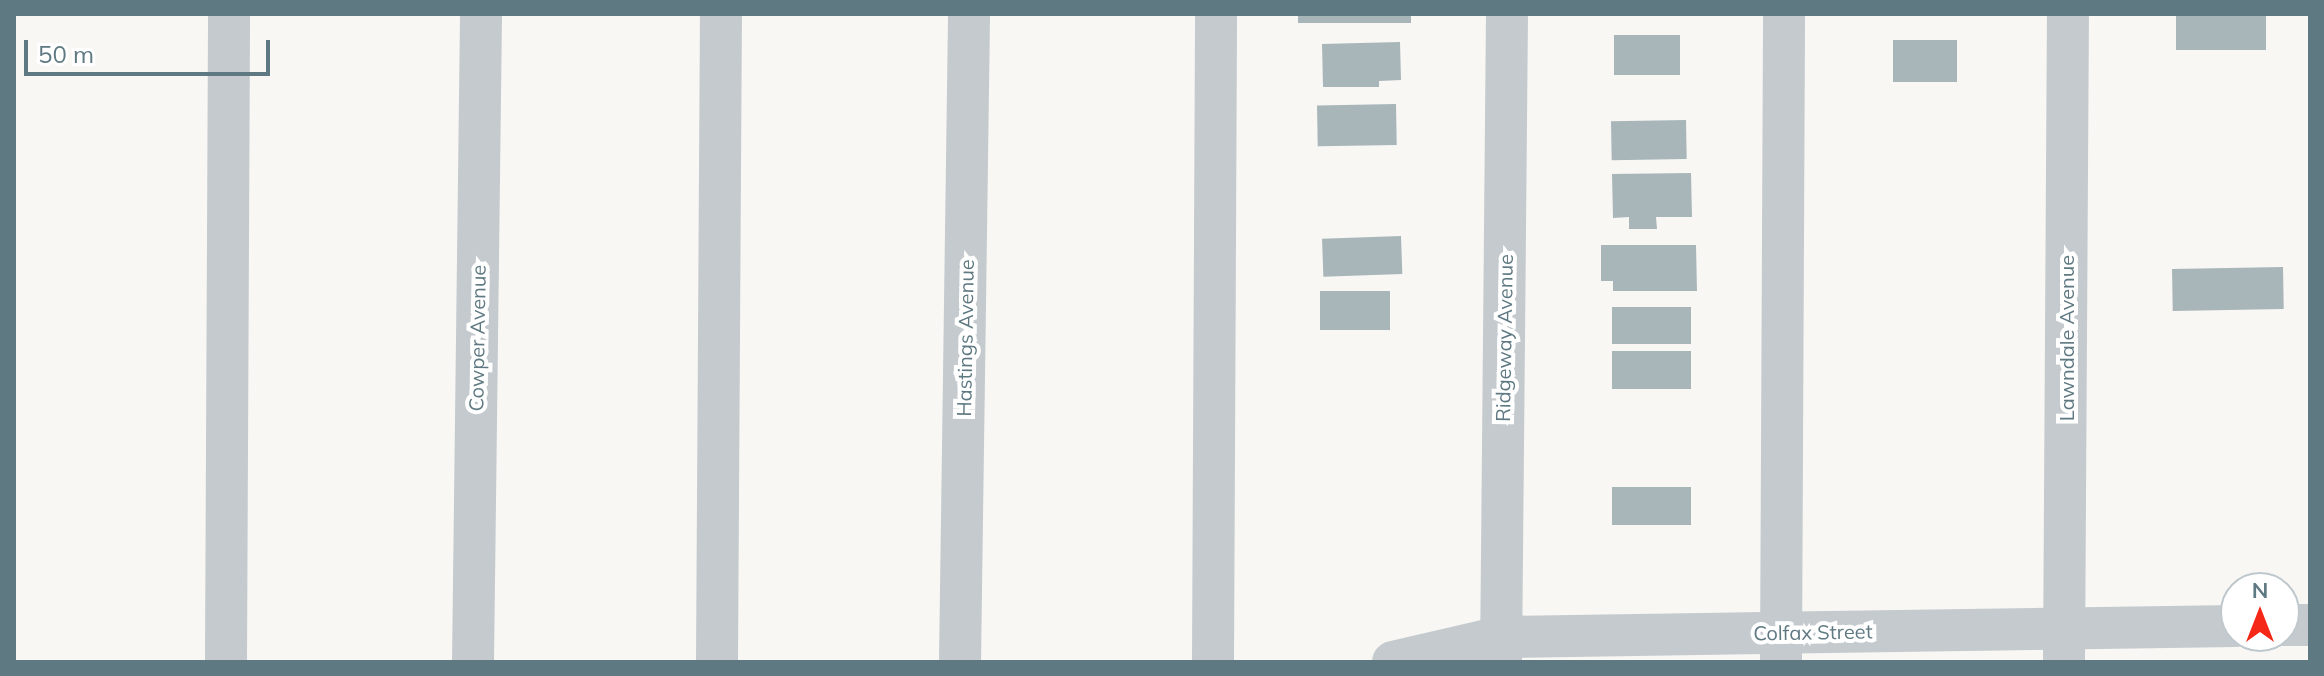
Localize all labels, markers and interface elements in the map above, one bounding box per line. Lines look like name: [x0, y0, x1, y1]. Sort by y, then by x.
scale bar: [28, 24, 274, 74]
text: 50 m: [38, 39, 94, 69]
street label: Ridgeway Avenue: [1491, 254, 1517, 422]
street label: Lawndale Avenue: [2054, 255, 2078, 421]
street label: Hastings Avenue: [952, 259, 978, 417]
street label: Cowper Avenue: [464, 264, 490, 412]
north arrow: [2220, 572, 2300, 652]
text: N: [2252, 576, 2268, 604]
street label: Colfax Street: [1753, 619, 1873, 645]

